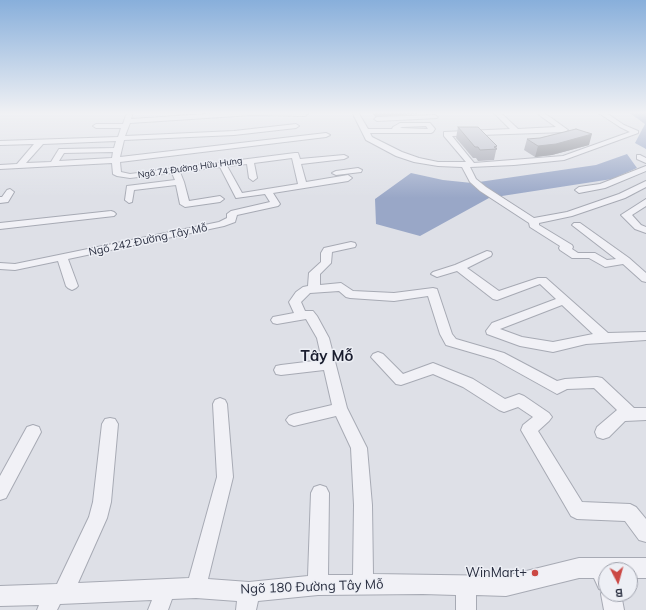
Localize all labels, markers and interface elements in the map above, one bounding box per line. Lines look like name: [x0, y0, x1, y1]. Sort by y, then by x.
street label: Ngõ 74 Đường Hữu Hưng: [137, 155, 243, 181]
street label: Ngõ 242 Đường Tây Mỗ: [87, 221, 209, 259]
district label: Tây Mỗ: [301, 347, 353, 365]
north arrow: [598, 562, 638, 602]
place label: WinMart+: [465, 565, 527, 581]
marker: WinMart+: [530, 568, 540, 578]
street label: Ngõ 180 Đường Tây Mỗ: [240, 577, 384, 597]
text: B: [615, 586, 624, 600]

